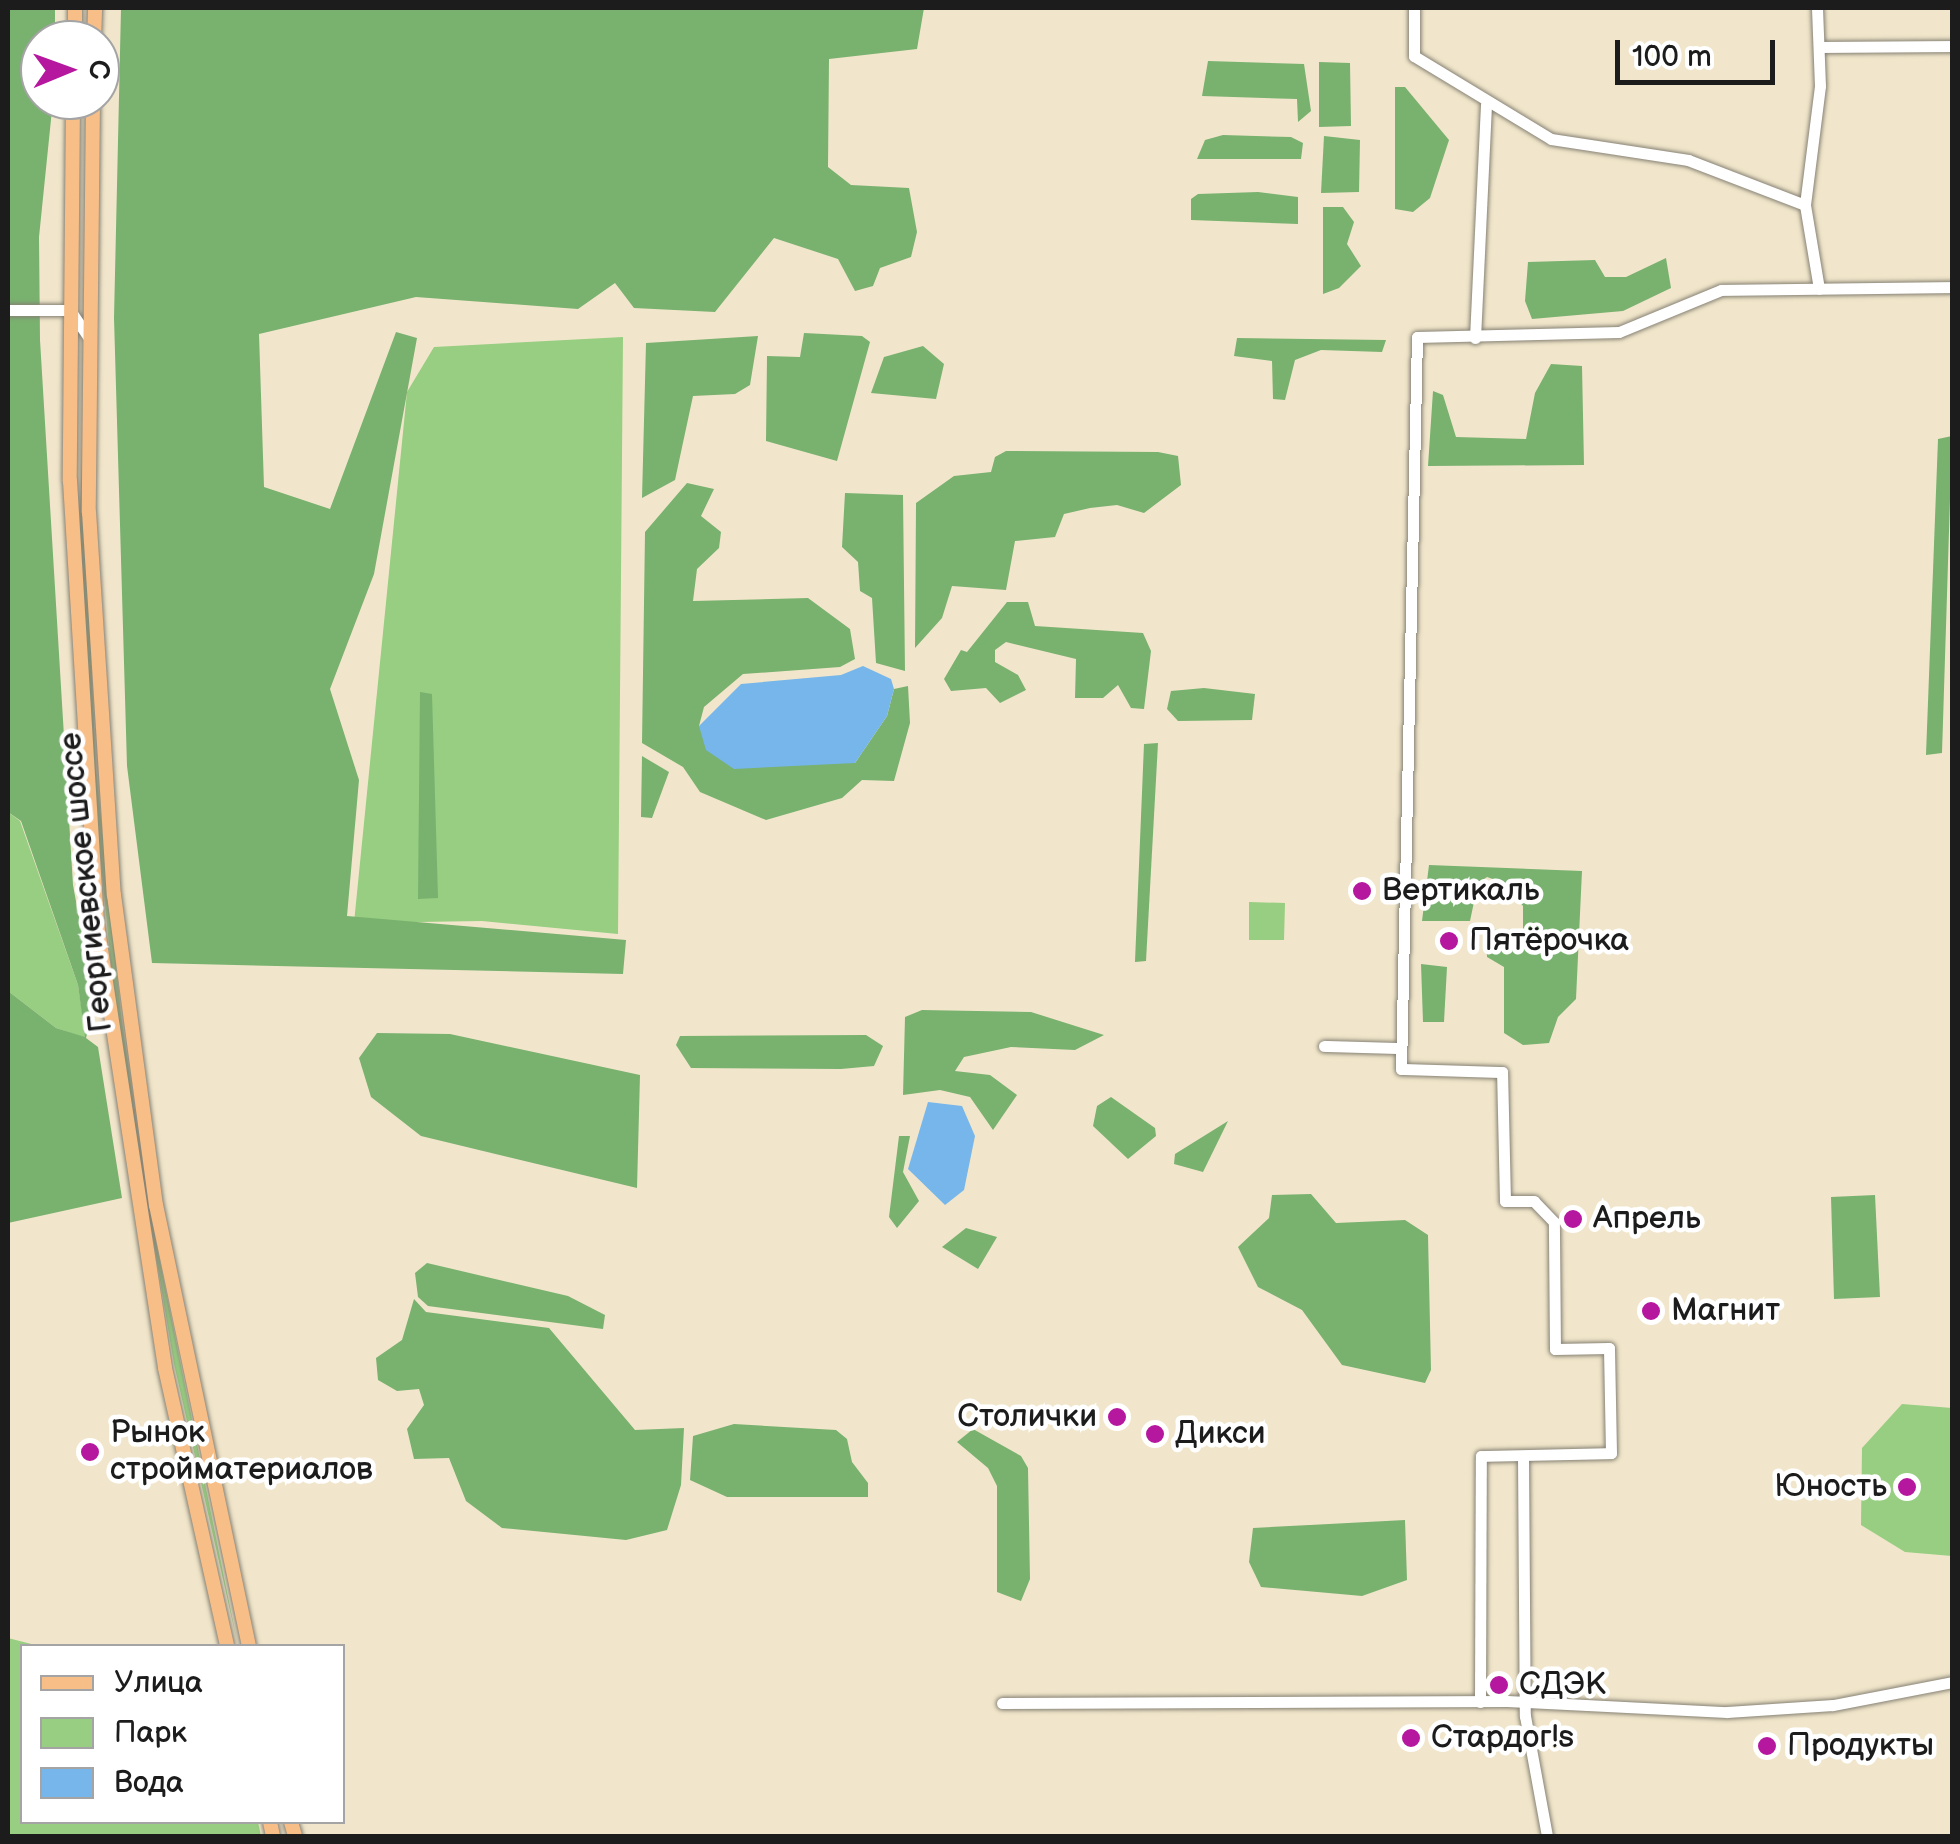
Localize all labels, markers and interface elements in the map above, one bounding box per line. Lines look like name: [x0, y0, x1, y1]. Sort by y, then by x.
north arrow: [20, 20, 120, 120]
scale bar: [1620, 20, 1780, 82]
text: 100 m: [1632, 39, 1712, 75]
text: С: [82, 59, 115, 80]
street label: Георгиевское шоссе: [52, 730, 122, 1034]
place label: Вертикаль: [1382, 872, 1540, 910]
marker: Вертикаль: [1351, 880, 1373, 902]
place label: Пятёрочка: [1469, 922, 1629, 960]
marker: Пятёрочка: [1438, 930, 1460, 952]
place label: Апрель: [1593, 1200, 1701, 1238]
marker: Апрель: [1562, 1208, 1584, 1230]
place label: Магнит: [1671, 1292, 1780, 1330]
marker: Магнит: [1640, 1300, 1662, 1322]
place label: Столички: [957, 1398, 1097, 1436]
marker: Столички: [1106, 1406, 1128, 1428]
place label: Рынок стройматериалов: [110, 1415, 373, 1490]
place label: Дикси: [1175, 1415, 1266, 1453]
marker: Дикси: [1144, 1423, 1166, 1445]
marker: Рынок стройматериалов: [79, 1441, 101, 1463]
place label: Юность: [1774, 1468, 1887, 1506]
marker: Юность: [1896, 1476, 1918, 1498]
legend: [20, 1644, 345, 1824]
text: Улица: [114, 1665, 203, 1701]
place label: СДЭК: [1519, 1666, 1606, 1704]
marker: СДЭК: [1488, 1674, 1510, 1696]
text: Парк: [114, 1715, 187, 1751]
place label: Стардог!s: [1431, 1719, 1574, 1757]
marker: Стардог!s: [1400, 1727, 1422, 1749]
place label: Продукты: [1787, 1727, 1934, 1765]
marker: Продукты: [1756, 1735, 1778, 1757]
text: Вода: [114, 1765, 184, 1801]

